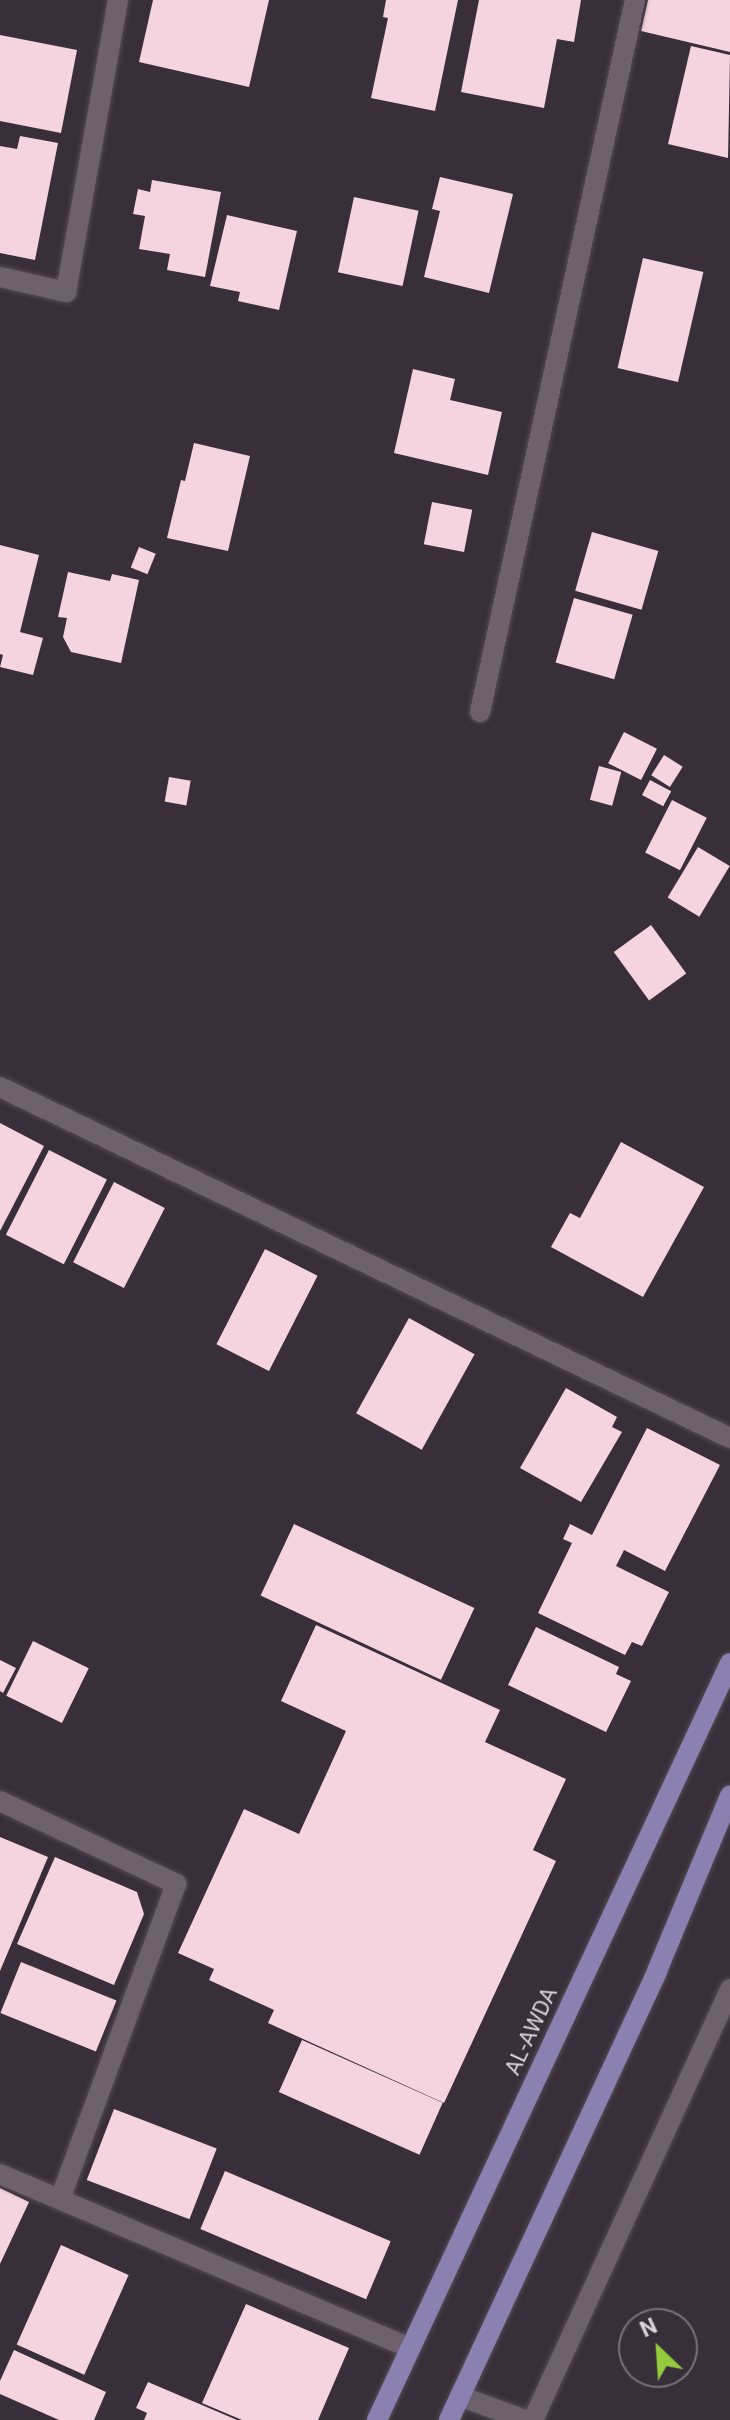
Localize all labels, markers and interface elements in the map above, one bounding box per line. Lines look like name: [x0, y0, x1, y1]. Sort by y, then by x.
street label: AL-AWDA: [499, 1983, 563, 2079]
north arrow: [618, 2308, 698, 2388]
text: N: [636, 2313, 661, 2342]

